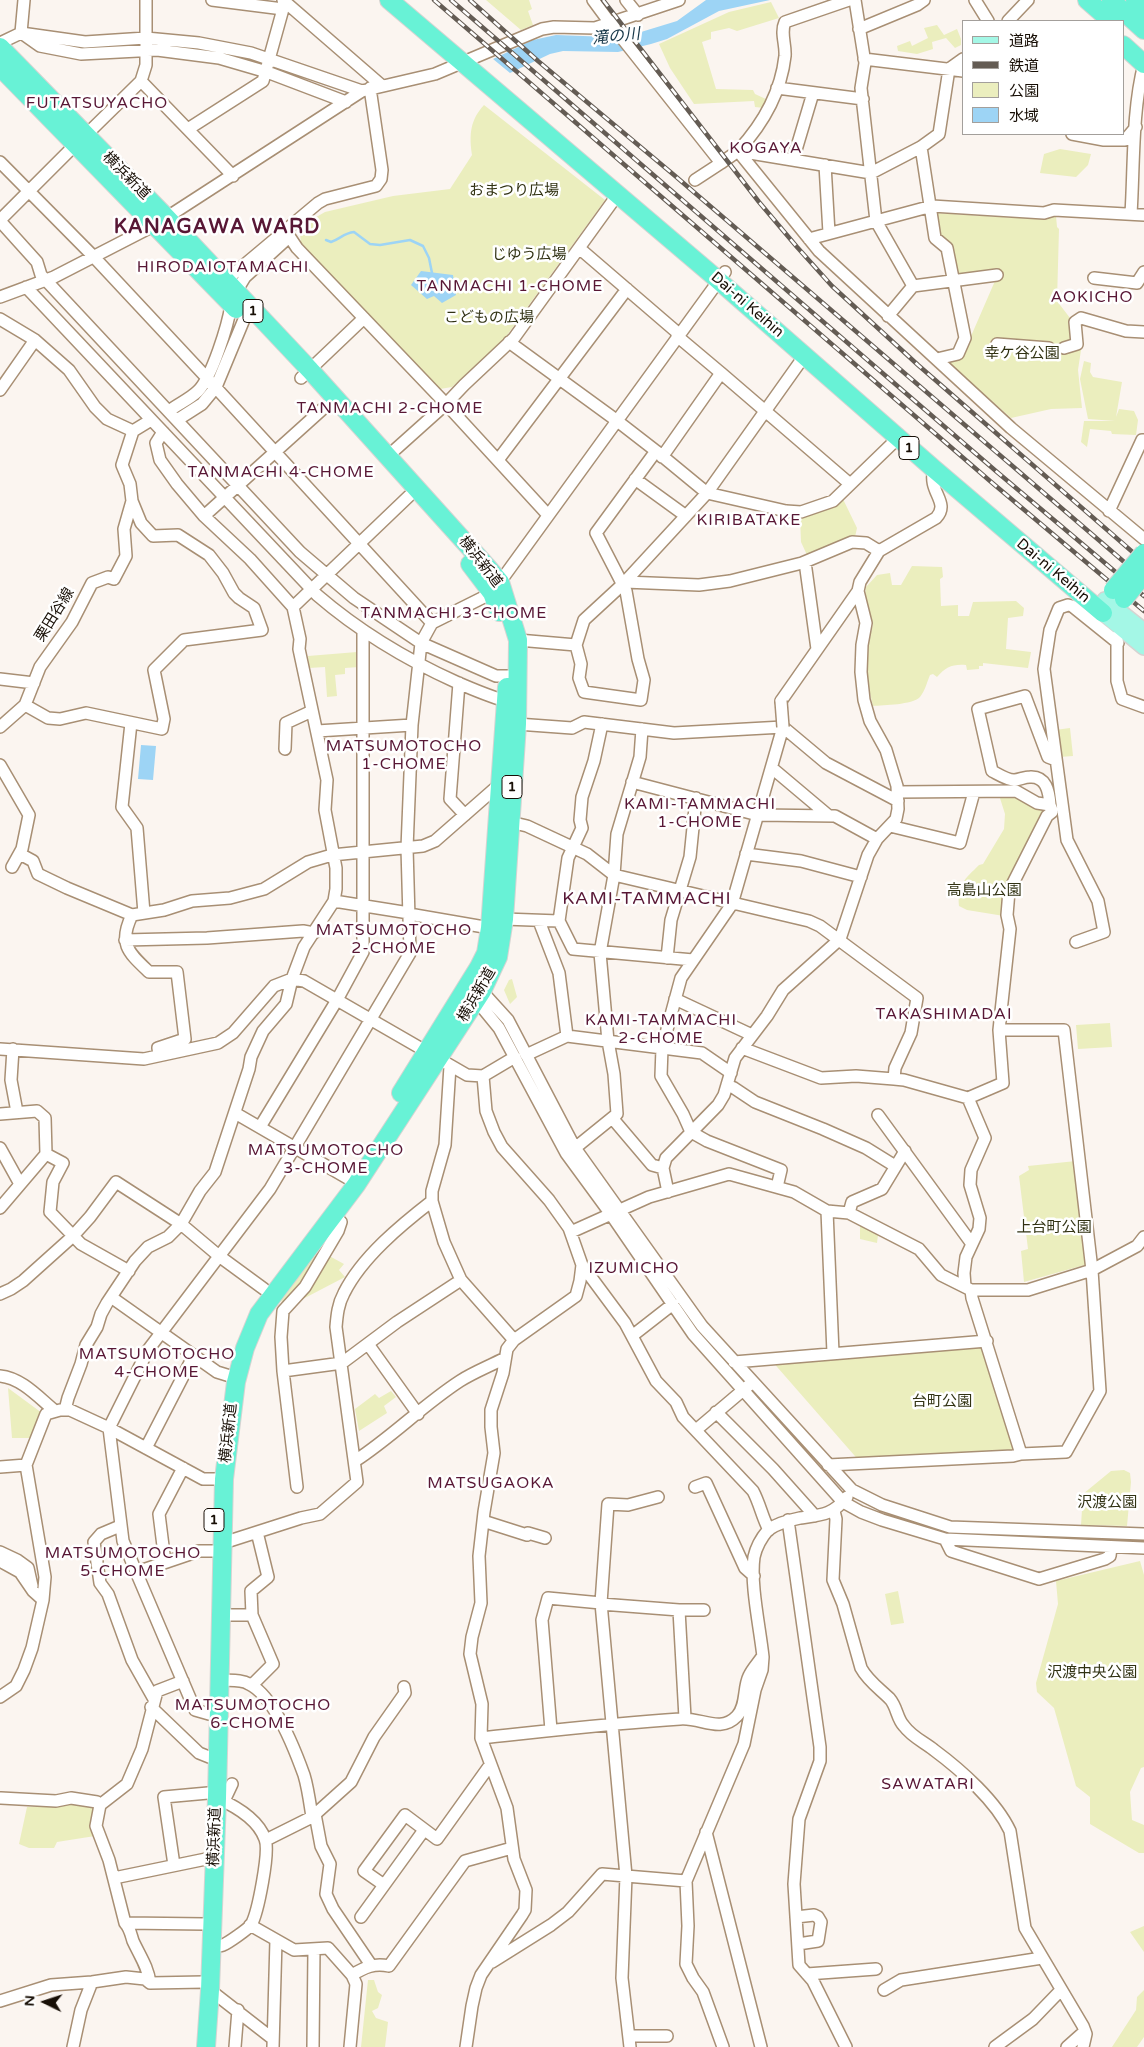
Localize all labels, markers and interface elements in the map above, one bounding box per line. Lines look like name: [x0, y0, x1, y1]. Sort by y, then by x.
legend: [962, 20, 1124, 135]
water label: 滝の川: [591, 25, 641, 49]
text: 道路: [1009, 32, 1039, 50]
text: 鉄道: [1009, 57, 1039, 75]
text: 公園: [1009, 82, 1039, 100]
district label: FUTATSUYACHO: [24, 94, 170, 114]
text: 水域: [1009, 107, 1039, 125]
district label: KOGAYA: [728, 139, 804, 159]
street label: 横浜新道: [98, 148, 154, 204]
park label: おまつり広場: [469, 182, 559, 200]
district label: KANAGAWA WARD: [112, 216, 322, 240]
park label: じゆう広場: [492, 246, 566, 264]
district label: HIRODAIOTAMACHI: [135, 258, 311, 278]
street label: Dai-ni Keihin: [707, 269, 787, 341]
district label: TANMACHI 1-CHOME: [414, 277, 606, 297]
district label: AOKICHO: [1050, 288, 1134, 308]
road number: 1: [243, 300, 263, 322]
park label: こどもの広場: [444, 309, 534, 327]
park label: 幸ケ谷公園: [985, 345, 1059, 363]
district label: TANMACHI 2-CHOME: [294, 399, 486, 419]
road number: 1: [899, 436, 919, 459]
district label: TANMACHI 4-CHOME: [185, 463, 377, 483]
district label: KIRIBATAKE: [695, 511, 803, 531]
street label: 横浜新道: [454, 533, 506, 591]
street label: Dai-ni Keihin: [1013, 535, 1093, 607]
street label: 栗田谷線: [31, 585, 79, 645]
district label: TANMACHI 3-CHOME: [358, 604, 550, 624]
district label: MATSUMOTOCHO 1-CHOME: [324, 737, 484, 775]
road number: 1: [502, 776, 522, 799]
district label: KAMI-TAMMACHI 1-CHOME: [622, 795, 778, 833]
park label: 高島山公園: [947, 882, 1021, 900]
district label: KAMI-TAMMACHI: [561, 888, 733, 910]
district label: MATSUMOTOCHO 2-CHOME: [314, 921, 474, 959]
street label: 横浜新道: [454, 965, 500, 1025]
district label: TAKASHIMADAI: [874, 1005, 1014, 1025]
district label: KAMI-TAMMACHI 2-CHOME: [583, 1011, 739, 1049]
district label: MATSUMOTOCHO 3-CHOME: [246, 1141, 406, 1179]
park label: 上台町公園: [1017, 1219, 1091, 1237]
district label: IZUMICHO: [587, 1259, 681, 1279]
district label: MATSUMOTOCHO 4-CHOME: [77, 1345, 237, 1383]
park label: 台町公園: [912, 1393, 972, 1411]
street label: 横浜新道: [217, 1402, 241, 1464]
district label: MATSUGAOKA: [426, 1474, 556, 1494]
park label: 沢渡公園: [1077, 1494, 1137, 1512]
road number: 1: [204, 1508, 224, 1532]
district label: MATSUMOTOCHO 5-CHOME: [43, 1544, 203, 1582]
park label: 沢渡中央公園: [1047, 1664, 1137, 1682]
district label: MATSUMOTOCHO 6-CHOME: [173, 1696, 333, 1734]
district label: SAWATARI: [880, 1775, 976, 1795]
street label: 横浜新道: [205, 1807, 225, 1867]
north arrow: [20, 1977, 70, 2027]
text: N: [21, 1995, 38, 2007]

